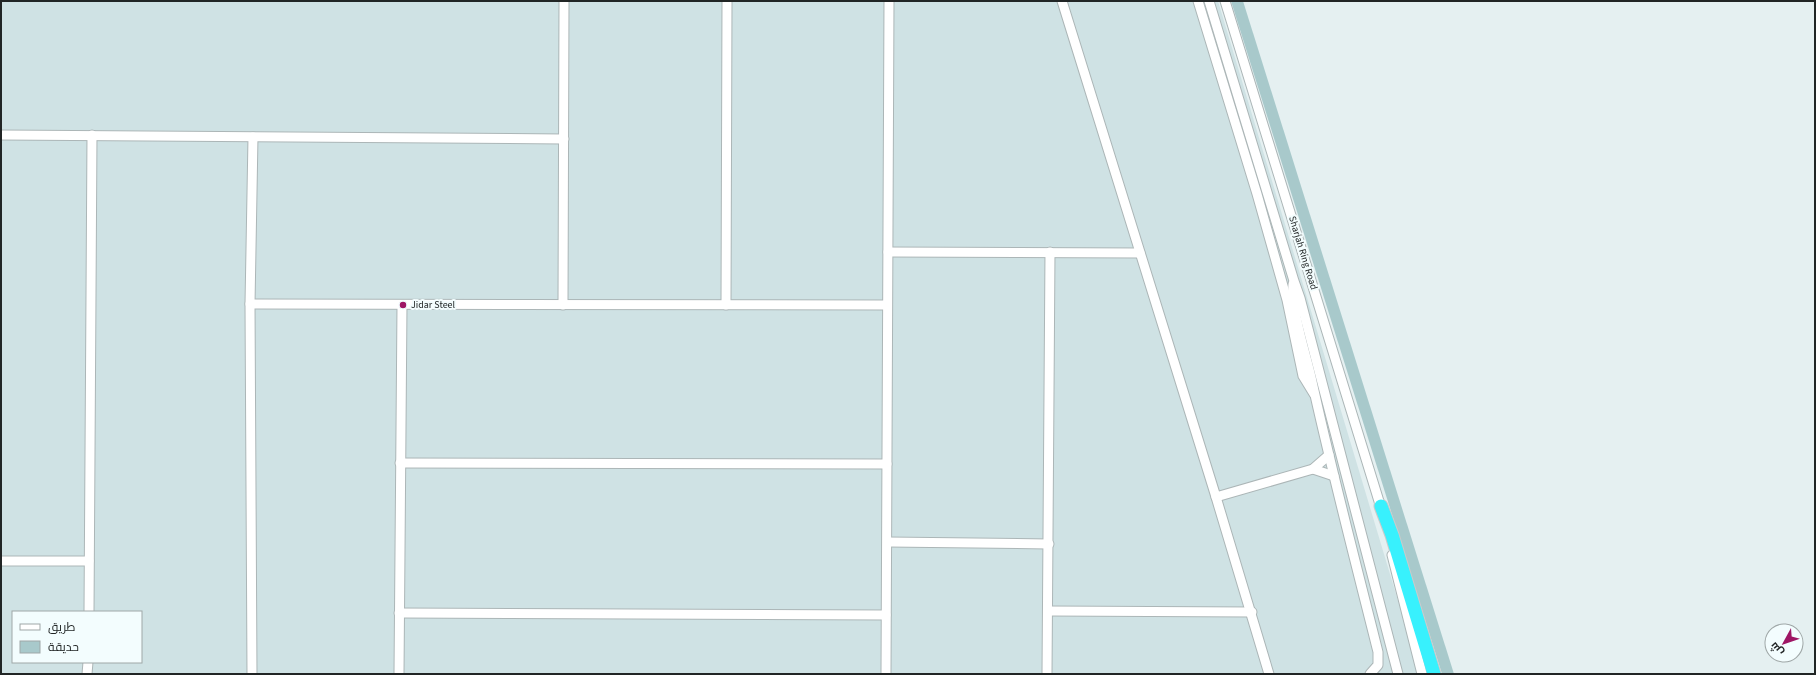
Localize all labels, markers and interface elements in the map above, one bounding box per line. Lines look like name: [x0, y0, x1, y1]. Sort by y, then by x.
street label: Sharjah Ring Road: [1285, 214, 1321, 292]
place label: Jidar Steel: [411, 298, 456, 312]
marker: Jidar Steel: [398, 300, 408, 310]
legend: [12, 611, 142, 663]
text: طريق: [48, 619, 76, 636]
north arrow: [1764, 623, 1804, 663]
text: حديقة: [48, 639, 79, 656]
text: ش: [1766, 639, 1787, 659]

